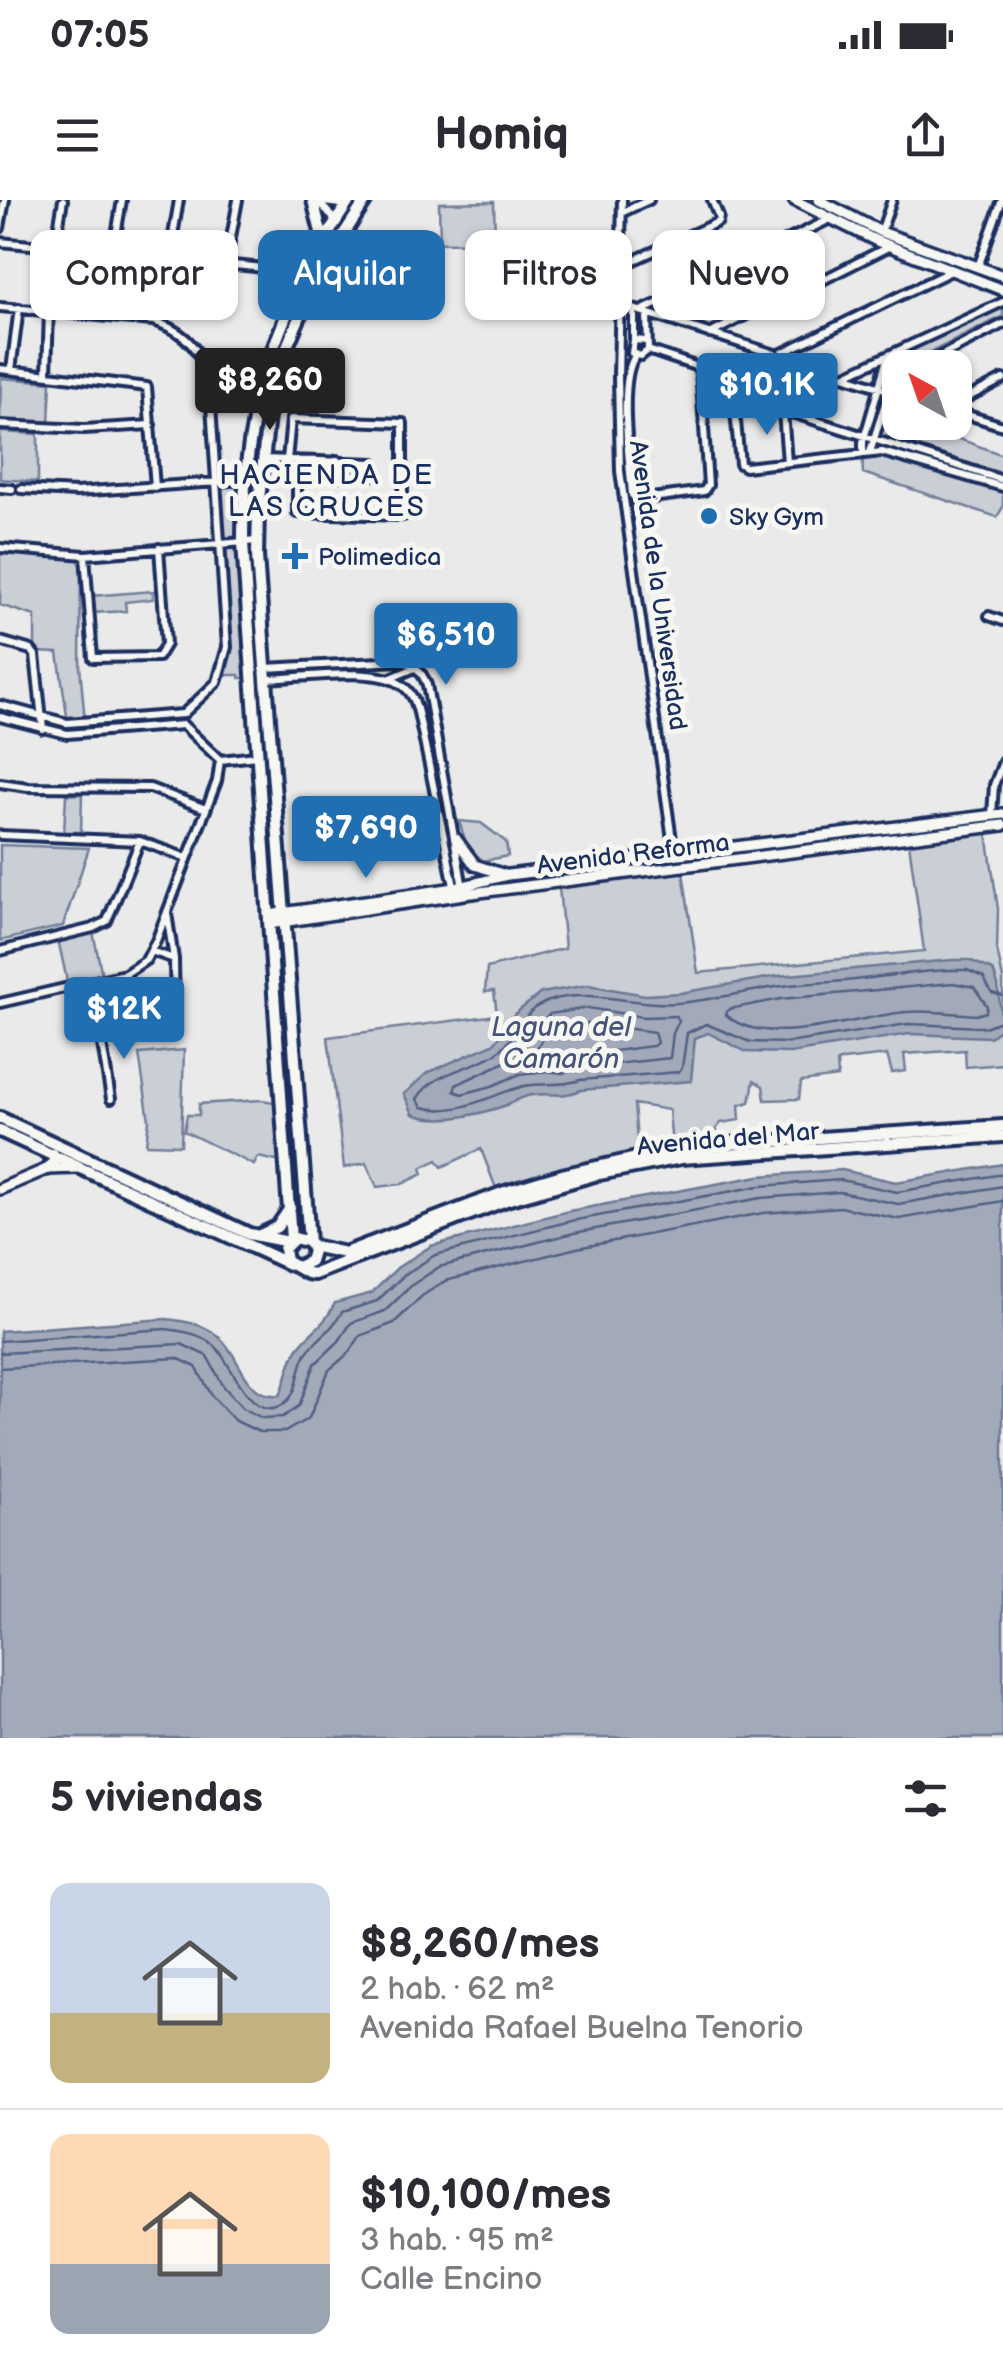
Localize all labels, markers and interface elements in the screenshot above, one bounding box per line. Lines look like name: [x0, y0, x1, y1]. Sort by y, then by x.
text: 07:05: [50, 13, 149, 58]
icon: menu: [50, 108, 105, 163]
text: Homiq: [434, 108, 569, 163]
icon: share: [898, 108, 953, 163]
chip: Comprar: [30, 230, 238, 320]
chip: Alquilar: [258, 230, 445, 320]
chip: Filtros: [465, 230, 632, 320]
chip: Nuevo: [652, 230, 825, 320]
pin: $8,260: [189, 348, 351, 433]
north arrow: [882, 350, 972, 440]
map controls: [882, 350, 972, 440]
pin: $10.1K: [686, 353, 848, 438]
text: $8,260: [217, 361, 323, 400]
text: $10.1K: [719, 366, 815, 405]
street label: Avenida de la Universidad: [622, 438, 693, 732]
district label: HACIENDA DE LAS CRUCES: [219, 459, 435, 524]
place label: Sky Gym: [729, 502, 824, 533]
marker: Sky Gym: [698, 505, 720, 527]
place label: Polimedica: [318, 542, 441, 573]
marker: Polimedica: [282, 543, 308, 569]
pin: $6,510: [365, 603, 527, 688]
text: $6,510: [396, 616, 496, 655]
pin: $7,690: [285, 796, 447, 881]
text: $7,690: [314, 809, 418, 848]
street label: Avenida Reforma: [535, 827, 731, 882]
pin: $12K: [65, 977, 183, 1062]
text: $12K: [86, 990, 162, 1029]
water label: Laguna del Camarón: [491, 1011, 632, 1076]
street label: Avenida del Mar: [636, 1116, 821, 1163]
icon: filters: [898, 1771, 953, 1826]
text: 5 viviendas: [50, 1773, 263, 1824]
text: $8,260/mes: [360, 1919, 599, 1970]
icon: home: [130, 1923, 250, 2043]
text: 2 hab. · 62 m²: [360, 1970, 555, 2009]
text: Avenida Rafael Buelna Tenorio: [360, 2009, 804, 2048]
text: $10,100/mes: [360, 2170, 611, 2221]
icon: home: [130, 2174, 250, 2294]
text: 3 hab. · 95 m²: [360, 2221, 554, 2260]
text: Calle Encino: [360, 2260, 542, 2299]

